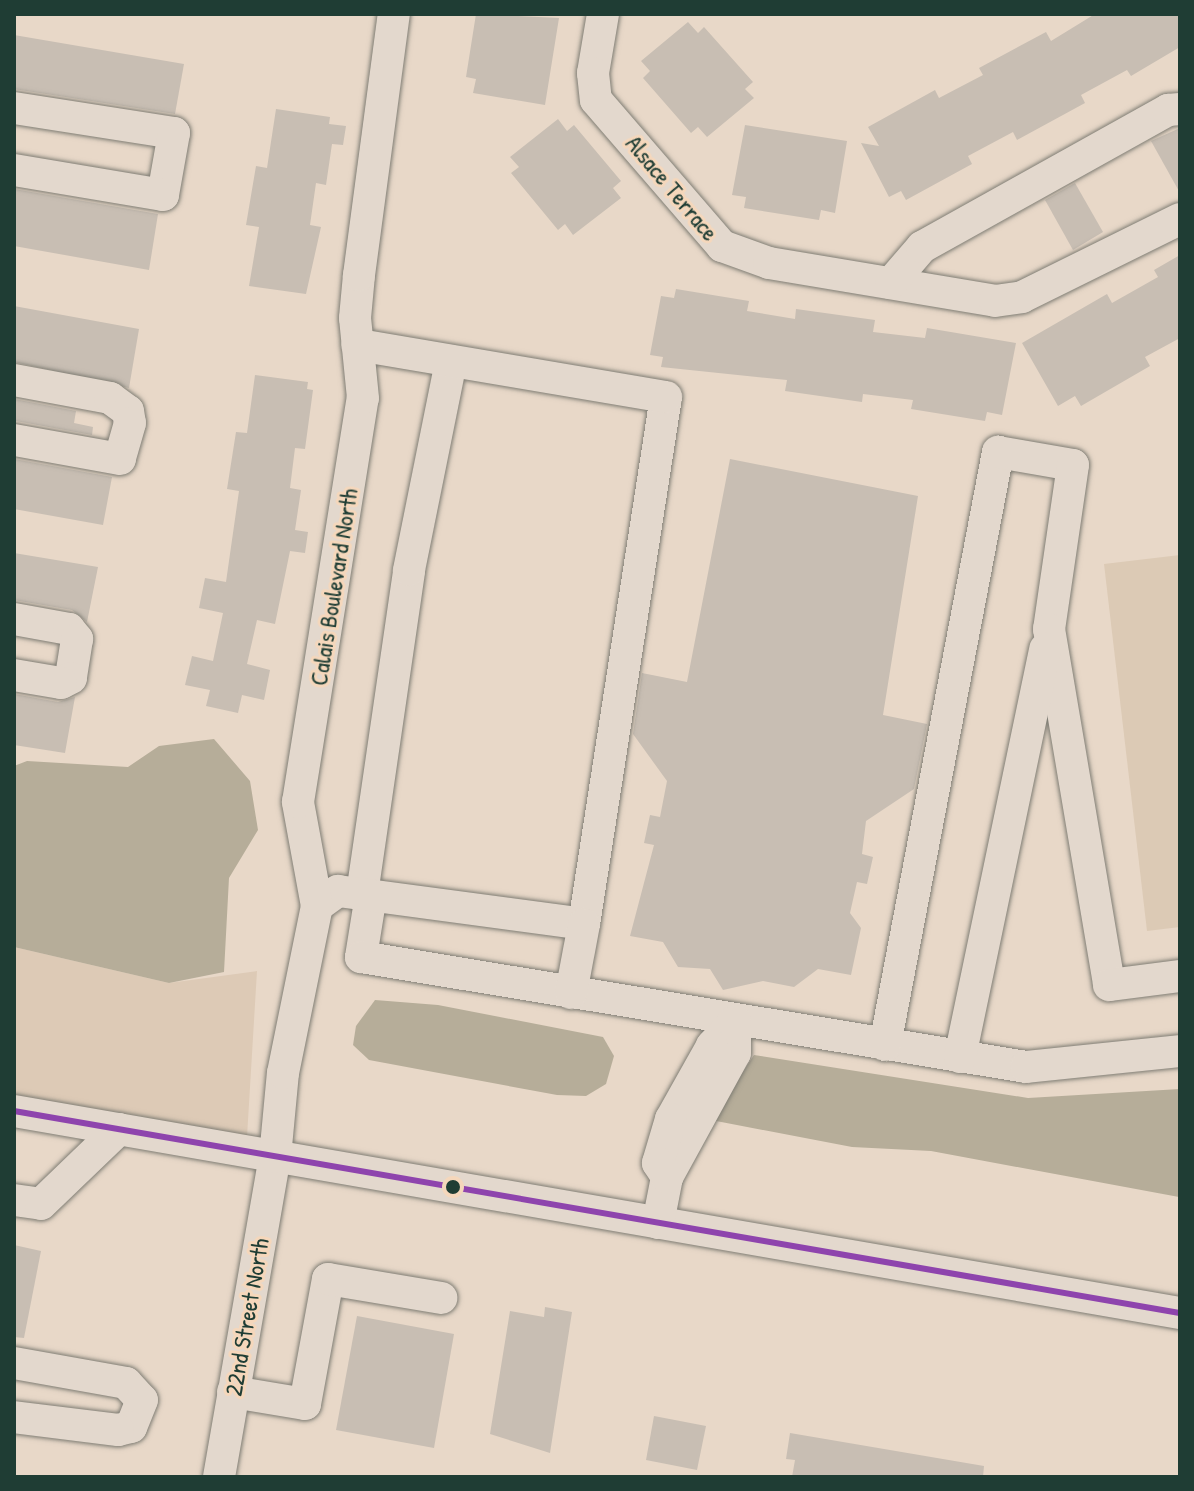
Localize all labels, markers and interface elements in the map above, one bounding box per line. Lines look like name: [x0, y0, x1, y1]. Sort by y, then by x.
street label: Alsace Terrace: [620, 129, 724, 247]
street label: Calais Boulevard North: [304, 486, 364, 688]
unlabelled marker: [445, 1179, 461, 1195]
street label: 22nd Street North: [219, 1236, 275, 1398]

